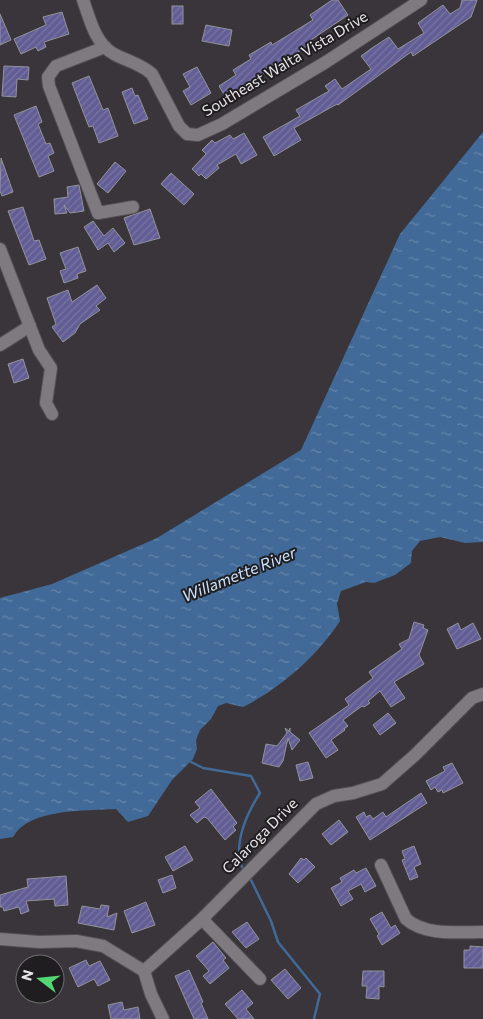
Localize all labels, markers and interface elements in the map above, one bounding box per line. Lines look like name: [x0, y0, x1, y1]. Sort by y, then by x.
street label: Southeast Walta Vista Drive: [199, 7, 370, 120]
water label: Willamette River: [179, 542, 299, 605]
street label: Calaroga Drive: [218, 794, 301, 877]
north arrow: [15, 954, 65, 1004]
text: N: [17, 968, 37, 983]

